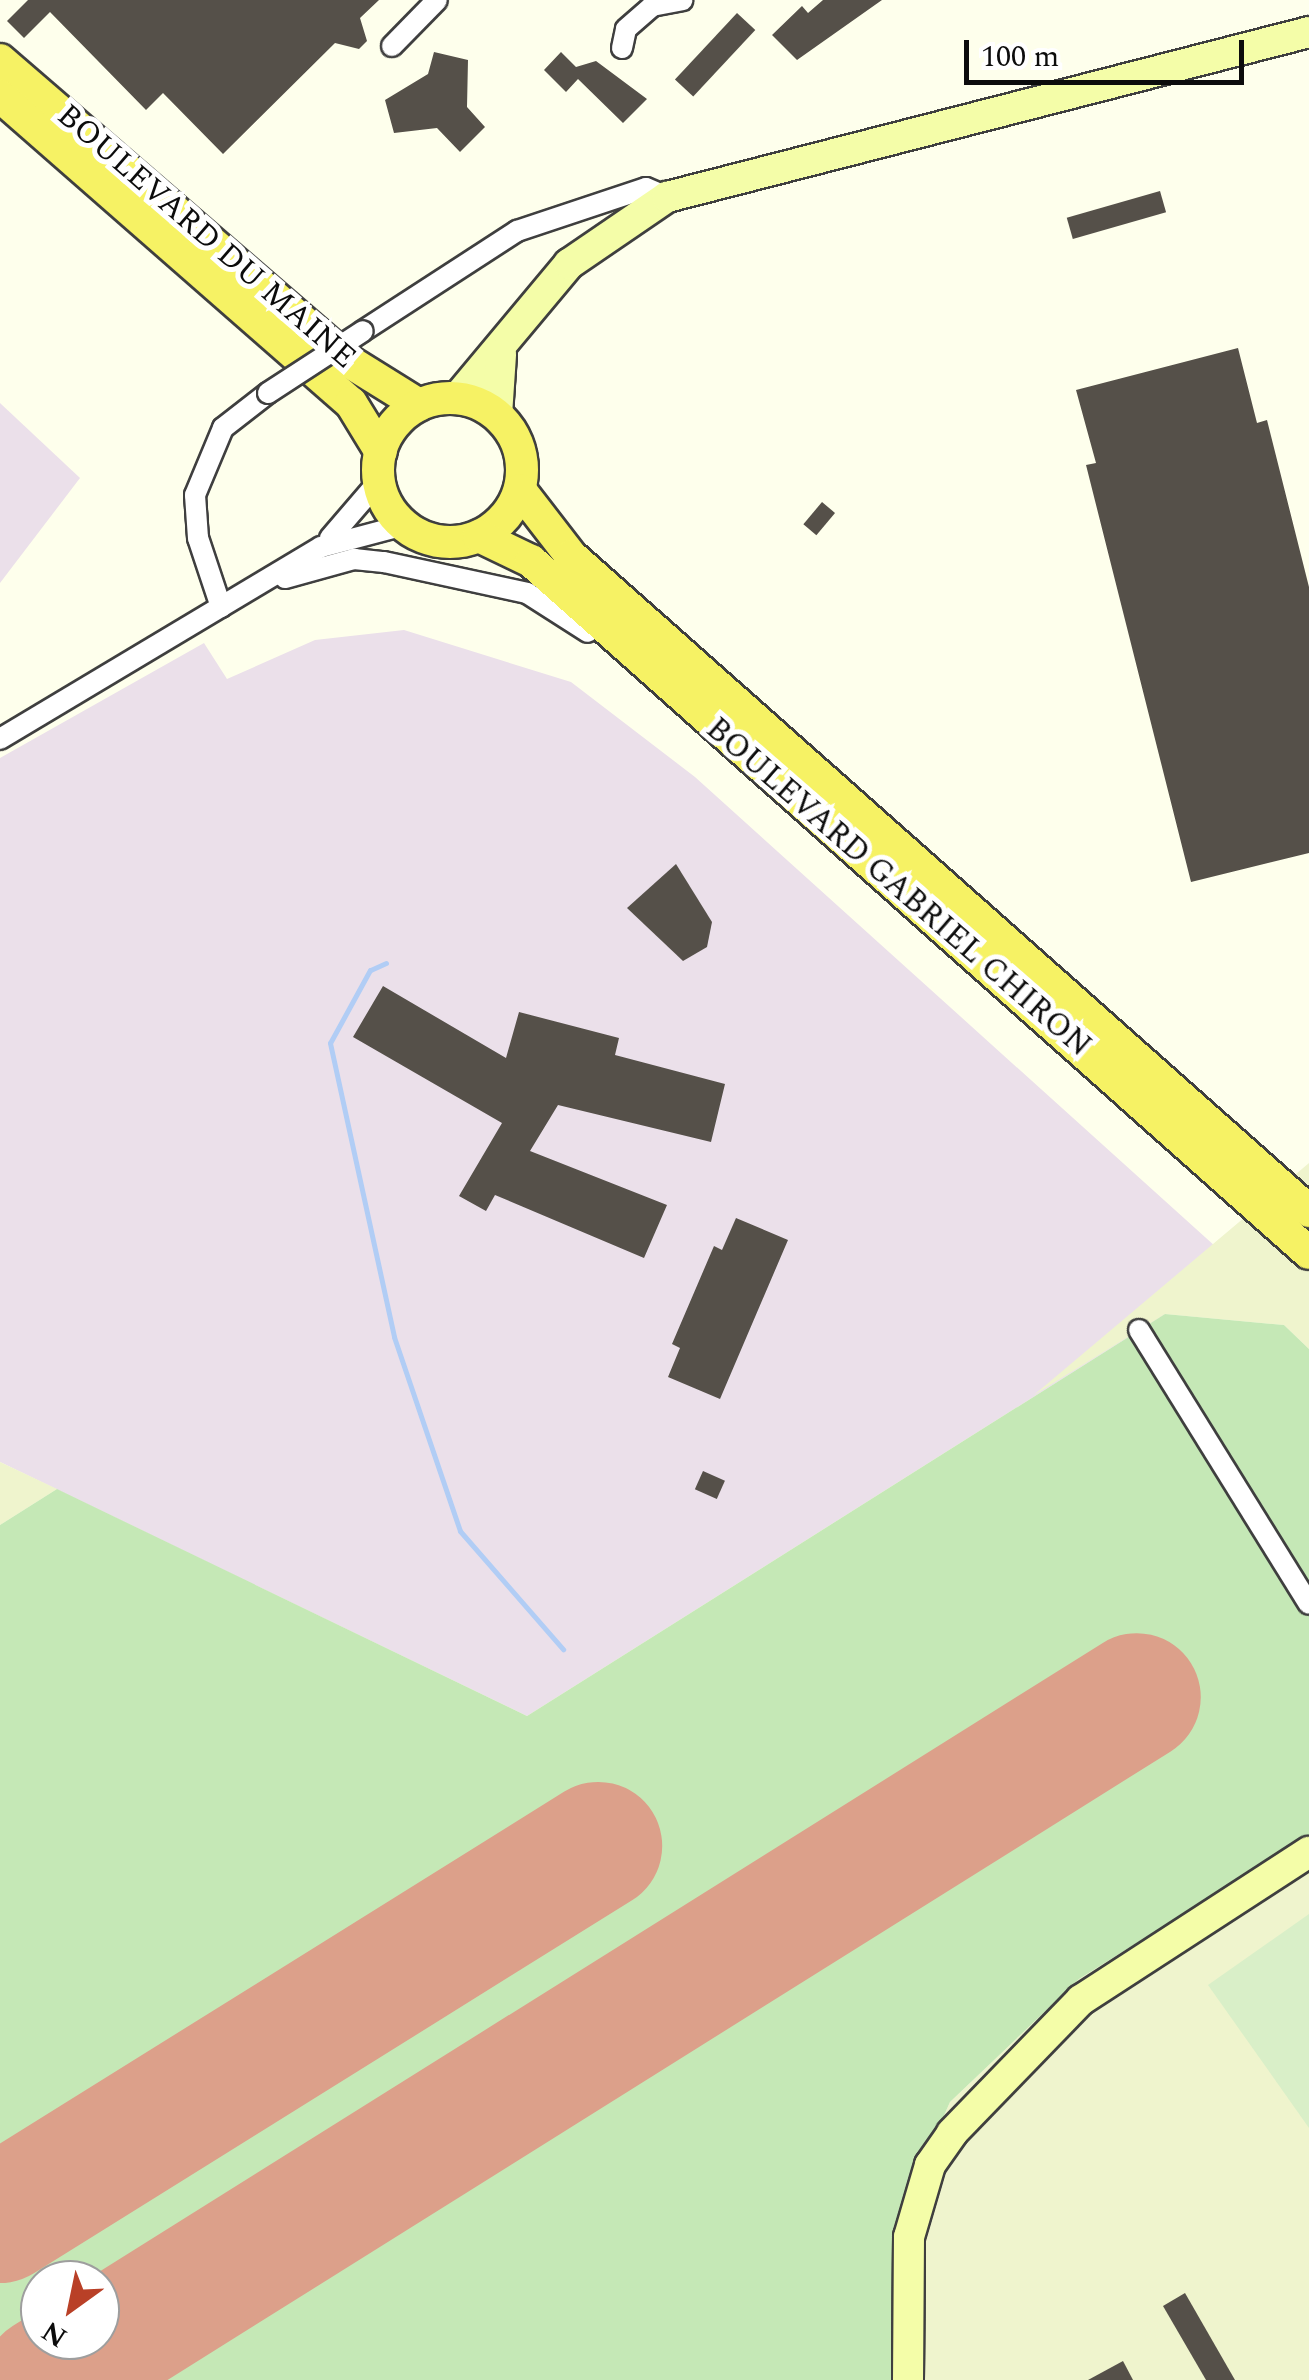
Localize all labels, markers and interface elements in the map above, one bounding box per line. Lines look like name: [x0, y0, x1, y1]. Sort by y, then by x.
scale bar: [969, 20, 1249, 82]
text: 100 m: [981, 34, 1059, 80]
street label: BOULEVARD DU MAINE: [49, 97, 363, 377]
street label: BOULEVARD GABRIEL CHIRON: [698, 710, 1098, 1066]
north arrow: [20, 2260, 120, 2360]
text: N: [33, 2310, 76, 2358]

